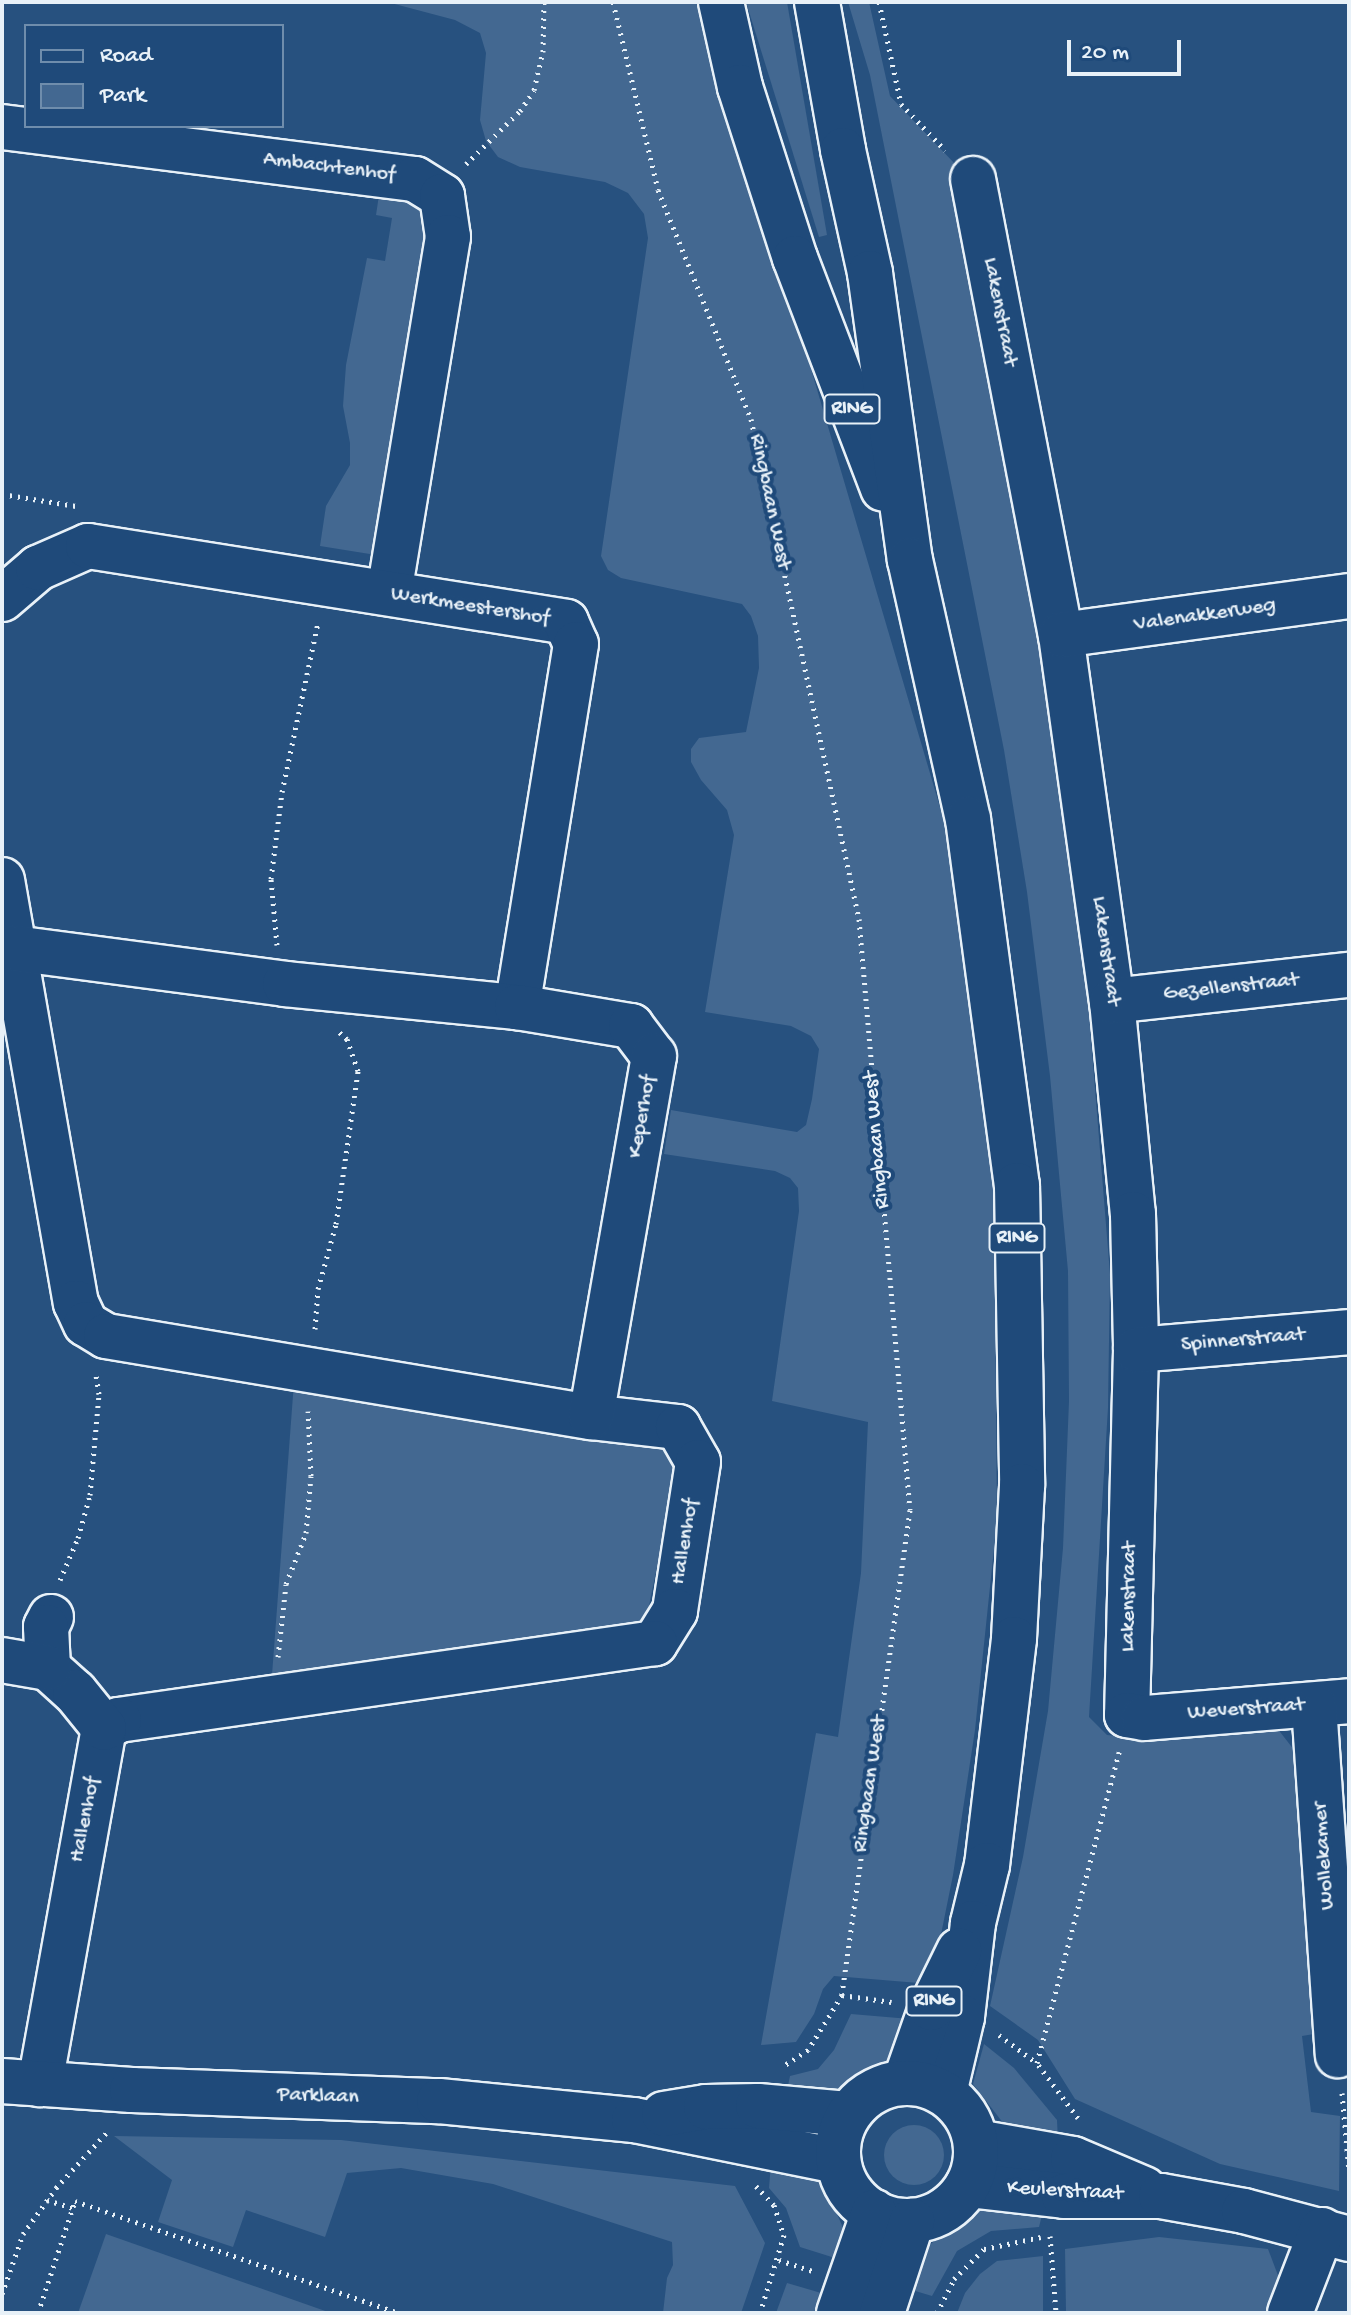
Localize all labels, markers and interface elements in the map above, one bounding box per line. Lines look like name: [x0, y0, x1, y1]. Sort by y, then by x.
legend: [24, 24, 284, 128]
scale bar: [1071, 24, 1185, 74]
text: 20 m: [1081, 39, 1129, 68]
text: Road: [100, 42, 152, 71]
text: Park: [100, 82, 146, 111]
street label: Ambachtenhof: [262, 147, 396, 189]
street label: Lakenstraat: [976, 255, 1022, 369]
road number: RING: [822, 393, 882, 425]
street label: Ringbaan West: [742, 432, 796, 572]
street label: Werkmeestershof: [389, 581, 551, 633]
street label: Valenakkerweg: [1132, 593, 1278, 639]
street label: Lakenstraat: [1084, 895, 1126, 1007]
street label: Gezellenstraat: [1162, 968, 1300, 1008]
street label: Ringbaan West: [859, 1070, 897, 1210]
street label: Keperhof: [623, 1074, 663, 1160]
road number: RING: [987, 1222, 1047, 1254]
street label: Spinnerstraat: [1180, 1322, 1306, 1360]
street label: Hallenhof: [666, 1497, 706, 1587]
street label: Lakenstraat: [1116, 1542, 1144, 1652]
street label: Weverstraat: [1187, 1693, 1305, 1727]
street label: Ringbaan West: [848, 1714, 894, 1854]
street label: Hallenhof: [65, 1775, 107, 1865]
street label: Wollekamer: [1308, 1801, 1342, 1911]
road number: RING: [904, 1985, 964, 2017]
street label: Parklaan: [277, 2082, 359, 2112]
street label: Keulerstraat: [1006, 2176, 1124, 2208]

